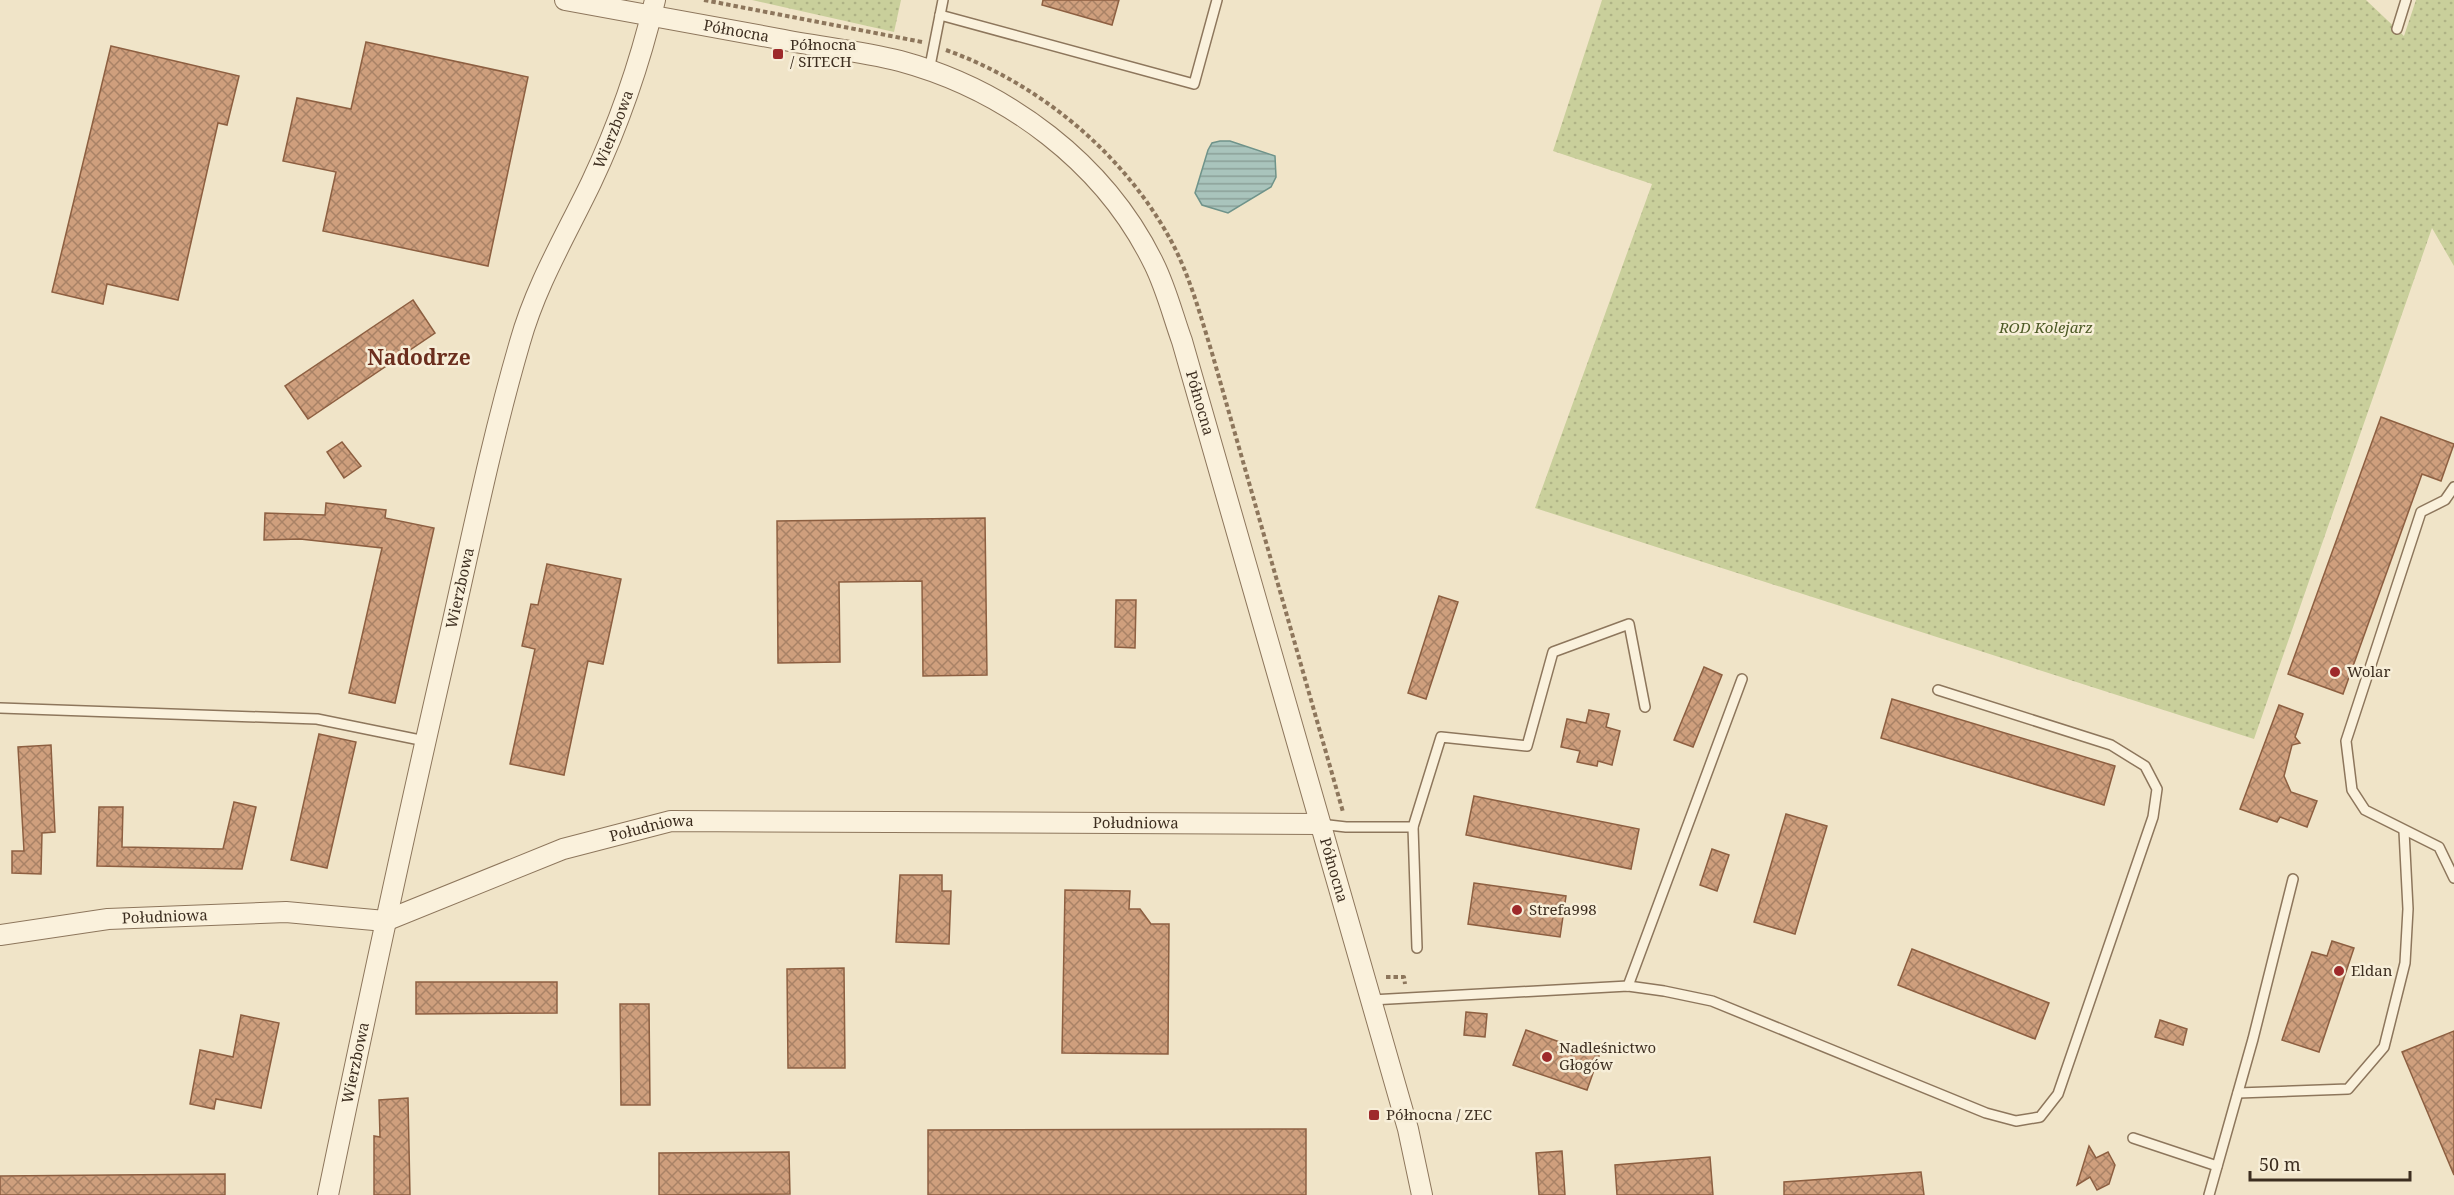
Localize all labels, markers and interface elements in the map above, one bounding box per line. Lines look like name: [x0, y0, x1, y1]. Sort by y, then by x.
street label: Północna: [702, 14, 771, 46]
place label: Północna / SITECH: [790, 34, 856, 71]
marker: Północna / SITECH: [771, 47, 785, 61]
street label: Wierzbowa: [588, 87, 637, 171]
park label: ROD Kolejarz: [1998, 317, 2093, 337]
district label: Nadodrze: [367, 343, 471, 371]
street label: Północna: [1182, 368, 1220, 437]
street label: Wierzbowa: [440, 545, 478, 630]
place label: Wolar: [2347, 661, 2391, 681]
marker: Wolar: [2328, 665, 2342, 679]
street label: Południowa: [607, 810, 694, 846]
street label: Południowa: [1093, 812, 1179, 832]
street label: Północna: [1316, 835, 1354, 905]
place label: Strefa998: [1529, 899, 1597, 919]
marker: Strefa998: [1510, 903, 1524, 917]
street label: Południowa: [121, 904, 208, 927]
place label: Eldan: [2351, 960, 2393, 980]
marker: Eldan: [2332, 964, 2346, 978]
street label: Wierzbowa: [336, 1020, 373, 1105]
place label: Nadleśnictwo Głogów: [1559, 1037, 1656, 1074]
marker: Nadleśnictwo Głogów: [1540, 1050, 1554, 1064]
place label: Północna / ZEC: [1386, 1104, 1492, 1124]
marker: Północna / ZEC: [1367, 1108, 1381, 1122]
scale bar: [2250, 1144, 2410, 1182]
text: 50 m: [2259, 1152, 2301, 1176]

